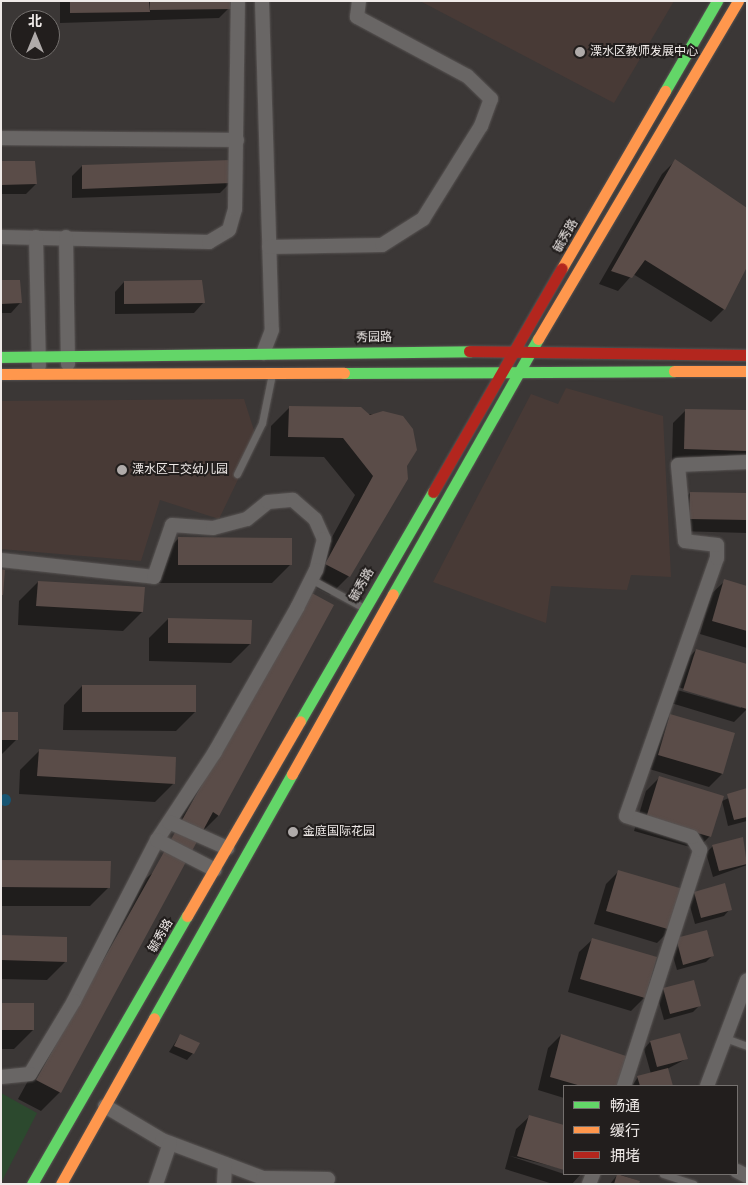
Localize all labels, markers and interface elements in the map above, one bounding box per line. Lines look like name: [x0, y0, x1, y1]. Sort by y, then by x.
north arrow: [10, 10, 60, 60]
text: 北: [28, 13, 42, 29]
place label: 溧水区教师发展中心: [590, 45, 698, 59]
marker: 溧水区教师发展中心: [574, 46, 586, 58]
street label: 毓秀路: [551, 217, 581, 255]
street label: 秀园路: [356, 330, 392, 346]
place label: 溧水区工交幼儿园: [132, 463, 228, 477]
marker: 溧水区工交幼儿园: [116, 464, 128, 476]
street label: 毓秀路: [347, 566, 377, 604]
place label: 金庭国际花园: [303, 825, 375, 839]
marker: 金庭国际花园: [287, 826, 299, 838]
street label: 毓秀路: [146, 917, 176, 955]
legend: [563, 1085, 738, 1175]
text: 畅通: [610, 1097, 640, 1115]
text: 缓行: [610, 1122, 640, 1140]
text: 拥堵: [610, 1147, 640, 1165]

